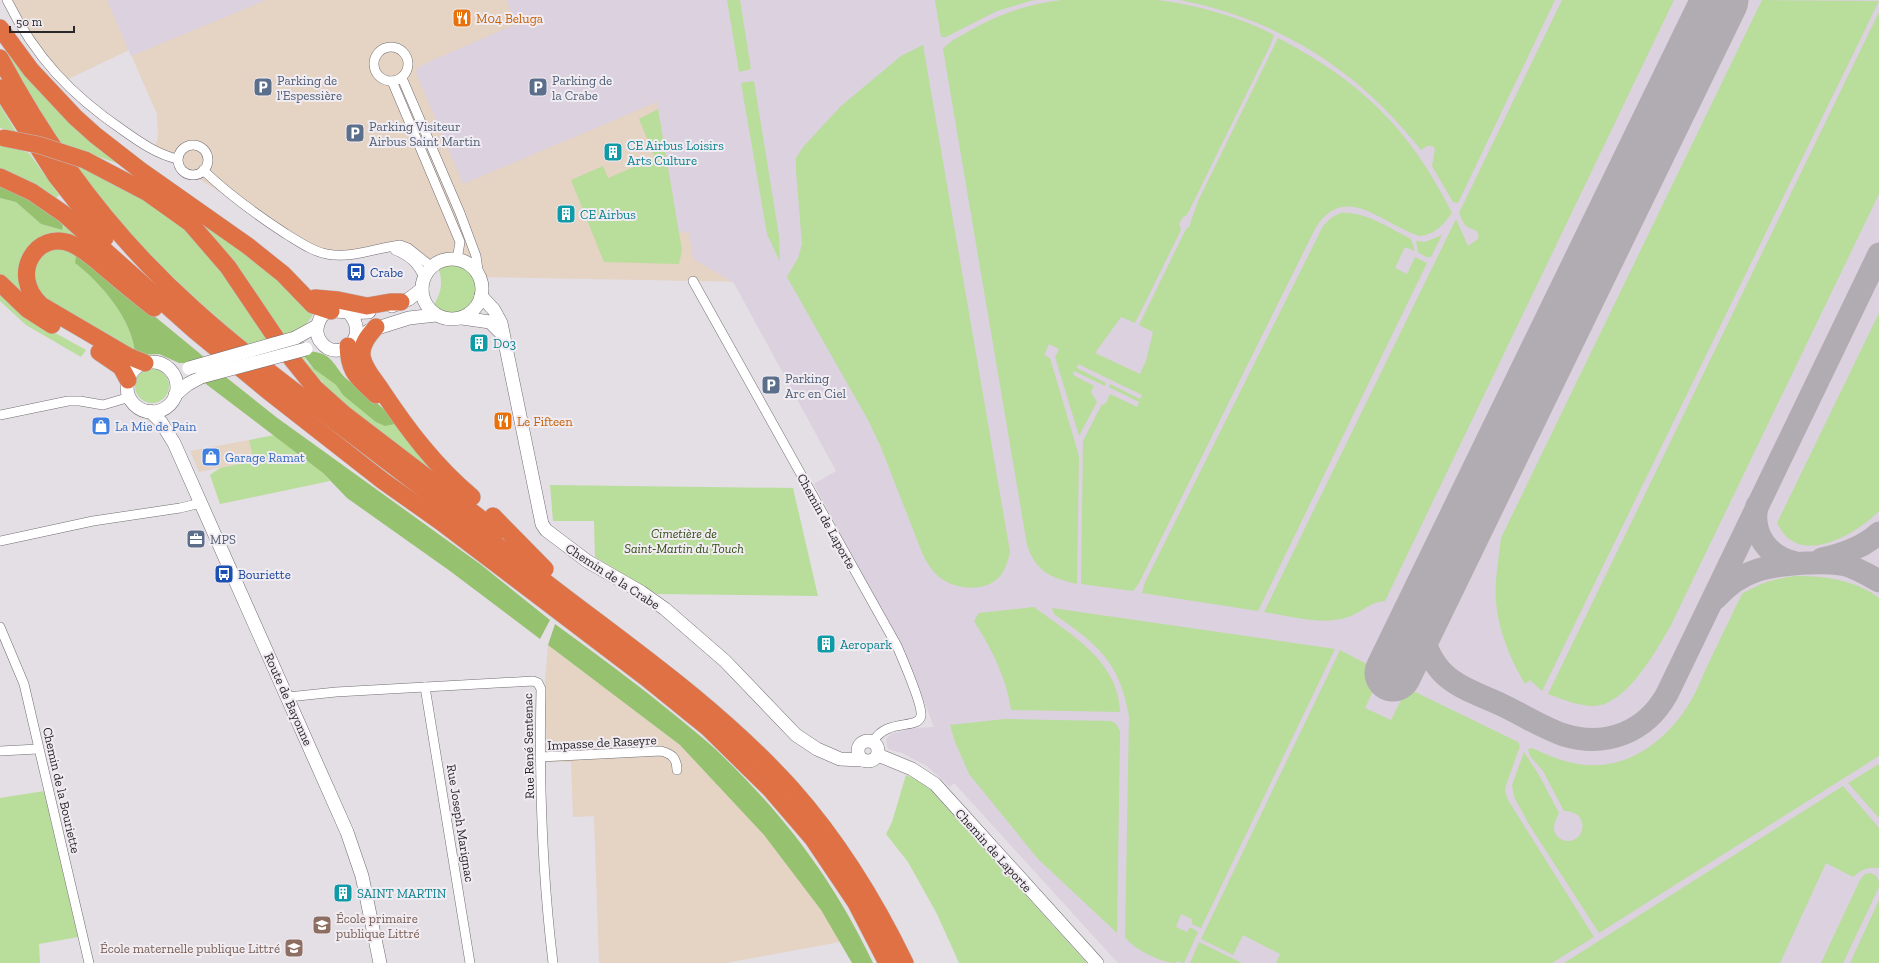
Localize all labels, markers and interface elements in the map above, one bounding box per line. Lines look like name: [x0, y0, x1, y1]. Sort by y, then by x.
restaurant icon: M04 Beluga: [451, 7, 473, 29]
scale bar: [10, 8, 74, 34]
place label: M04 Beluga: [476, 11, 544, 26]
text: 50 m: [16, 15, 43, 29]
place label: Parking de l'Espessière: [277, 73, 342, 103]
place label: Parking de la Crabe: [552, 73, 612, 103]
parking icon: Parking de l'Espessière: [252, 76, 274, 98]
parking icon: Parking de la Crabe: [527, 76, 549, 98]
place label: Parking Visiteur Airbus Saint Martin: [369, 119, 481, 149]
parking icon: Parking Visiteur Airbus Saint Martin: [344, 122, 366, 144]
place label: CE Airbus Loisirs Arts Culture: [627, 138, 724, 168]
building icon: CE Airbus Loisirs Arts Culture: [602, 141, 624, 163]
building icon: CE Airbus: [555, 203, 577, 225]
place label: CE Airbus: [580, 207, 636, 222]
bus stop icon: Crabe: [345, 261, 367, 283]
place label: Crabe: [370, 265, 403, 280]
building icon: D03: [468, 332, 490, 354]
place label: D03: [493, 336, 516, 351]
place label: Parking Arc en Ciel: [785, 371, 846, 401]
parking icon: Parking Arc en Ciel: [760, 374, 782, 396]
restaurant icon: Le Fifteen: [492, 410, 514, 432]
place label: Le Fifteen: [517, 414, 573, 429]
shop icon: La Mie de Pain: [90, 415, 112, 437]
place label: La Mie de Pain: [115, 419, 197, 434]
shop icon: Garage Ramat: [200, 446, 222, 468]
place label: Garage Ramat: [225, 450, 305, 465]
street label: Chemin de Laporte: [794, 471, 859, 572]
park label: Cimetière de Saint-Martin du Touch: [624, 526, 744, 556]
office icon: MPS: [185, 528, 207, 550]
place label: MPS: [210, 532, 236, 547]
street label: Chemin de la Crabe: [563, 540, 663, 612]
bus stop icon: Bouriette: [213, 563, 235, 585]
place label: Bouriette: [238, 567, 291, 582]
building icon: Aeropark: [815, 633, 837, 655]
place label: Aeropark: [840, 637, 892, 652]
street label: Route de Bayonne: [261, 651, 316, 748]
street label: Rue René Sentenac: [520, 693, 537, 799]
street label: Chemin de la Bouriette: [40, 726, 83, 855]
street label: Impasse de Raseyre: [547, 732, 657, 753]
street label: Rue Joseph Marignac: [444, 763, 477, 883]
street label: Chemin de Laporte: [952, 806, 1035, 895]
building icon: SAINT MARTIN: [332, 882, 354, 904]
place label: SAINT MARTIN: [357, 886, 447, 901]
place label: École primaire publique Littré: [336, 911, 420, 941]
school or university icon: École primaire publique Littré: [311, 914, 333, 936]
school or university icon: École maternelle publique Littré: [283, 937, 305, 959]
place label: École maternelle publique Littré: [100, 941, 280, 956]

